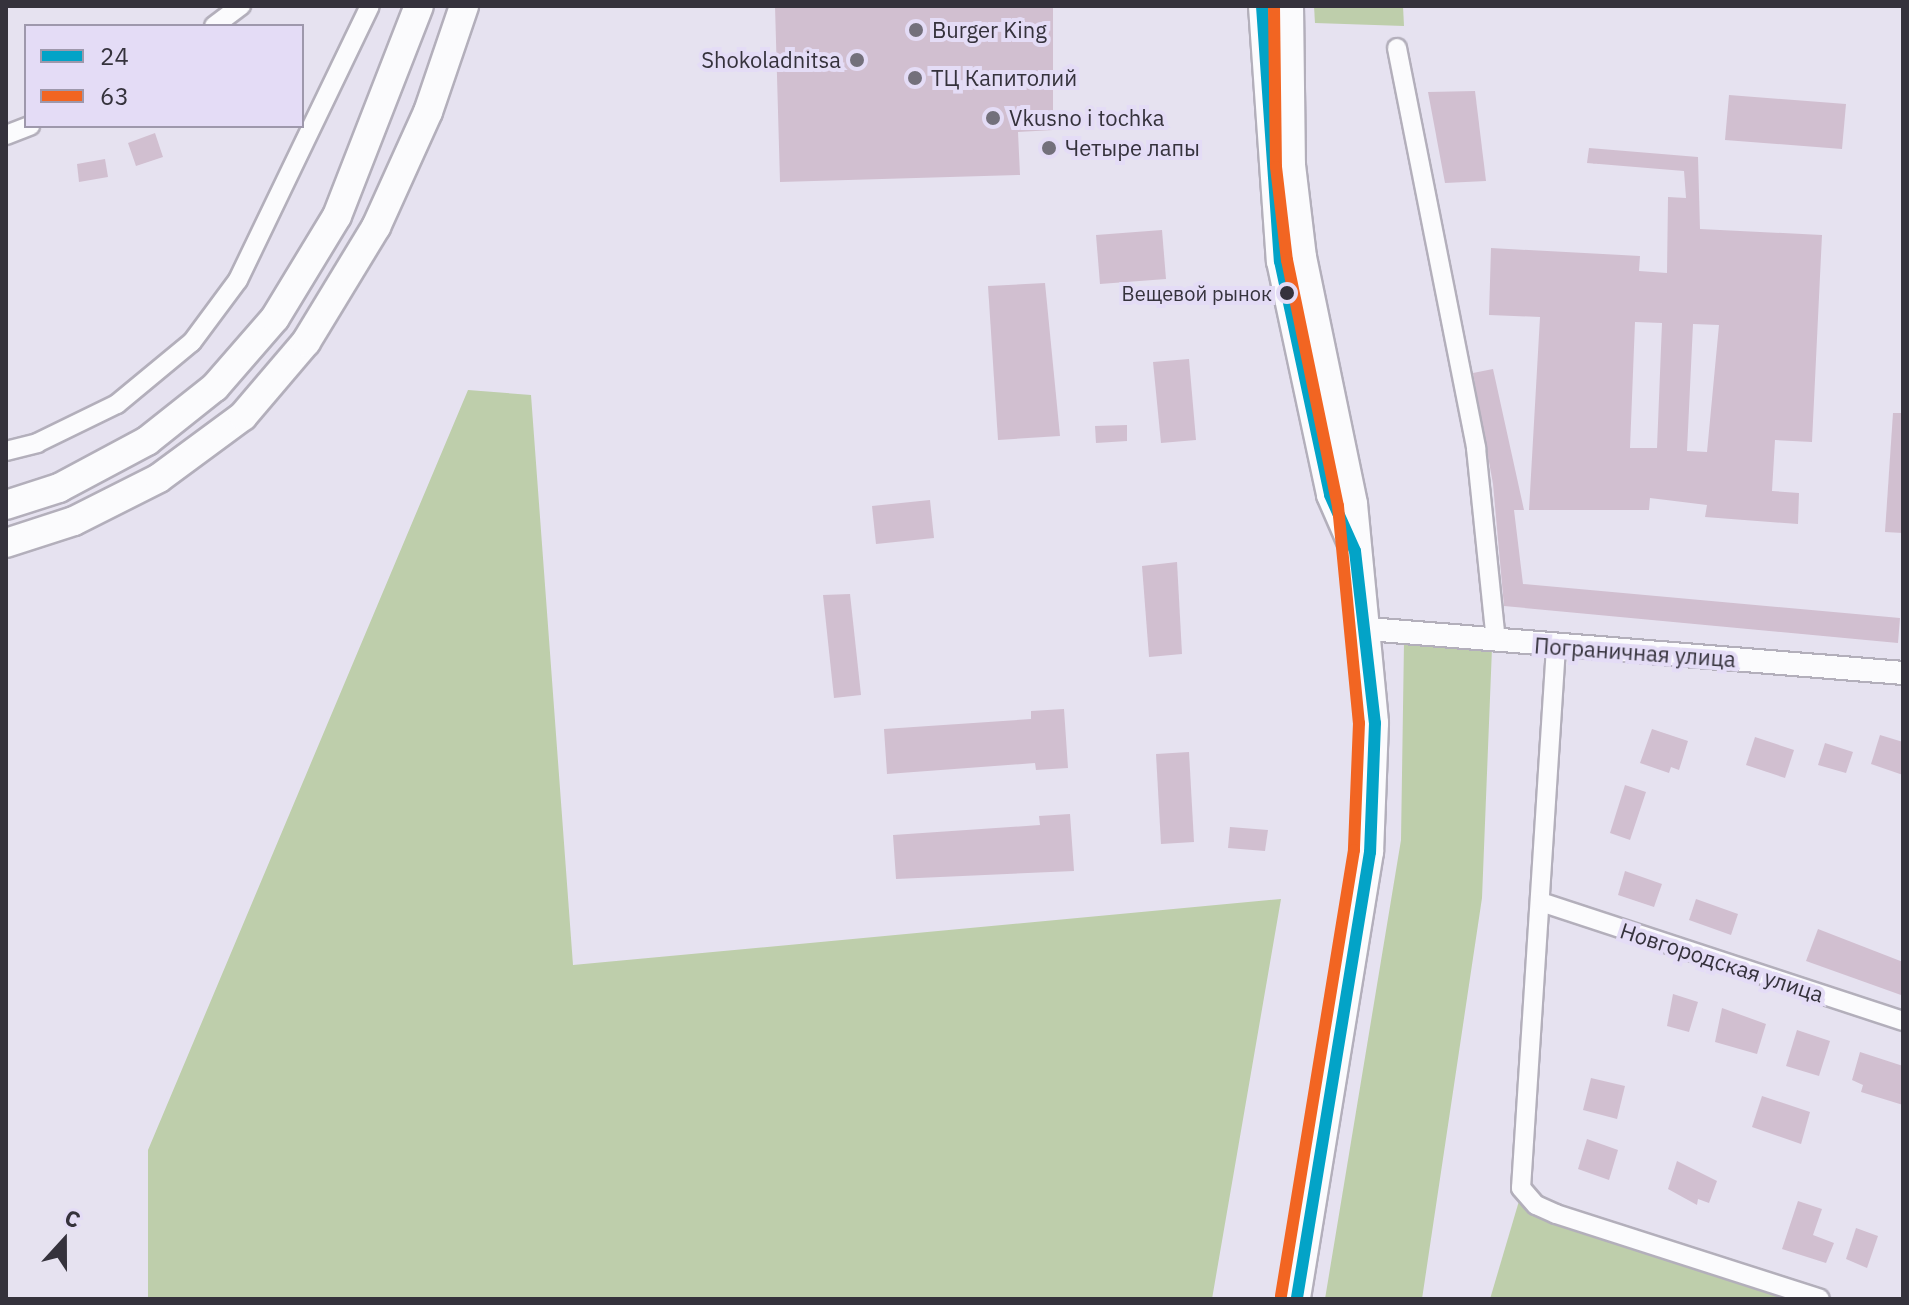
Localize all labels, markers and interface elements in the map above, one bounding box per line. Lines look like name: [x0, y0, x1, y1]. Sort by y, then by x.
place label: Burger King: [932, 17, 1047, 43]
marker: Burger King: [907, 21, 925, 39]
legend: [24, 24, 304, 128]
text: 24: [100, 40, 129, 72]
place label: Shokoladnitsa: [701, 47, 841, 73]
marker: Shokoladnitsa: [848, 51, 866, 69]
place label: ТЦ Капитолий: [931, 65, 1077, 91]
marker: ТЦ Капитолий: [906, 69, 924, 87]
text: 63: [100, 80, 129, 112]
place label: Vkusno i tochka: [1009, 105, 1164, 131]
marker: Vkusno i tochka: [984, 109, 1002, 127]
place label: Четыре лапы: [1065, 135, 1200, 161]
marker: Четыре лапы: [1040, 139, 1058, 157]
place label: Вещевой рынок: [1122, 281, 1272, 305]
marker: Вещевой рынок: [1279, 285, 1295, 301]
street label: Пограничная улица: [1533, 632, 1737, 672]
street label: Новгородская улица: [1617, 917, 1827, 1007]
north arrow: [24, 1201, 104, 1281]
text: С: [61, 1202, 85, 1234]

